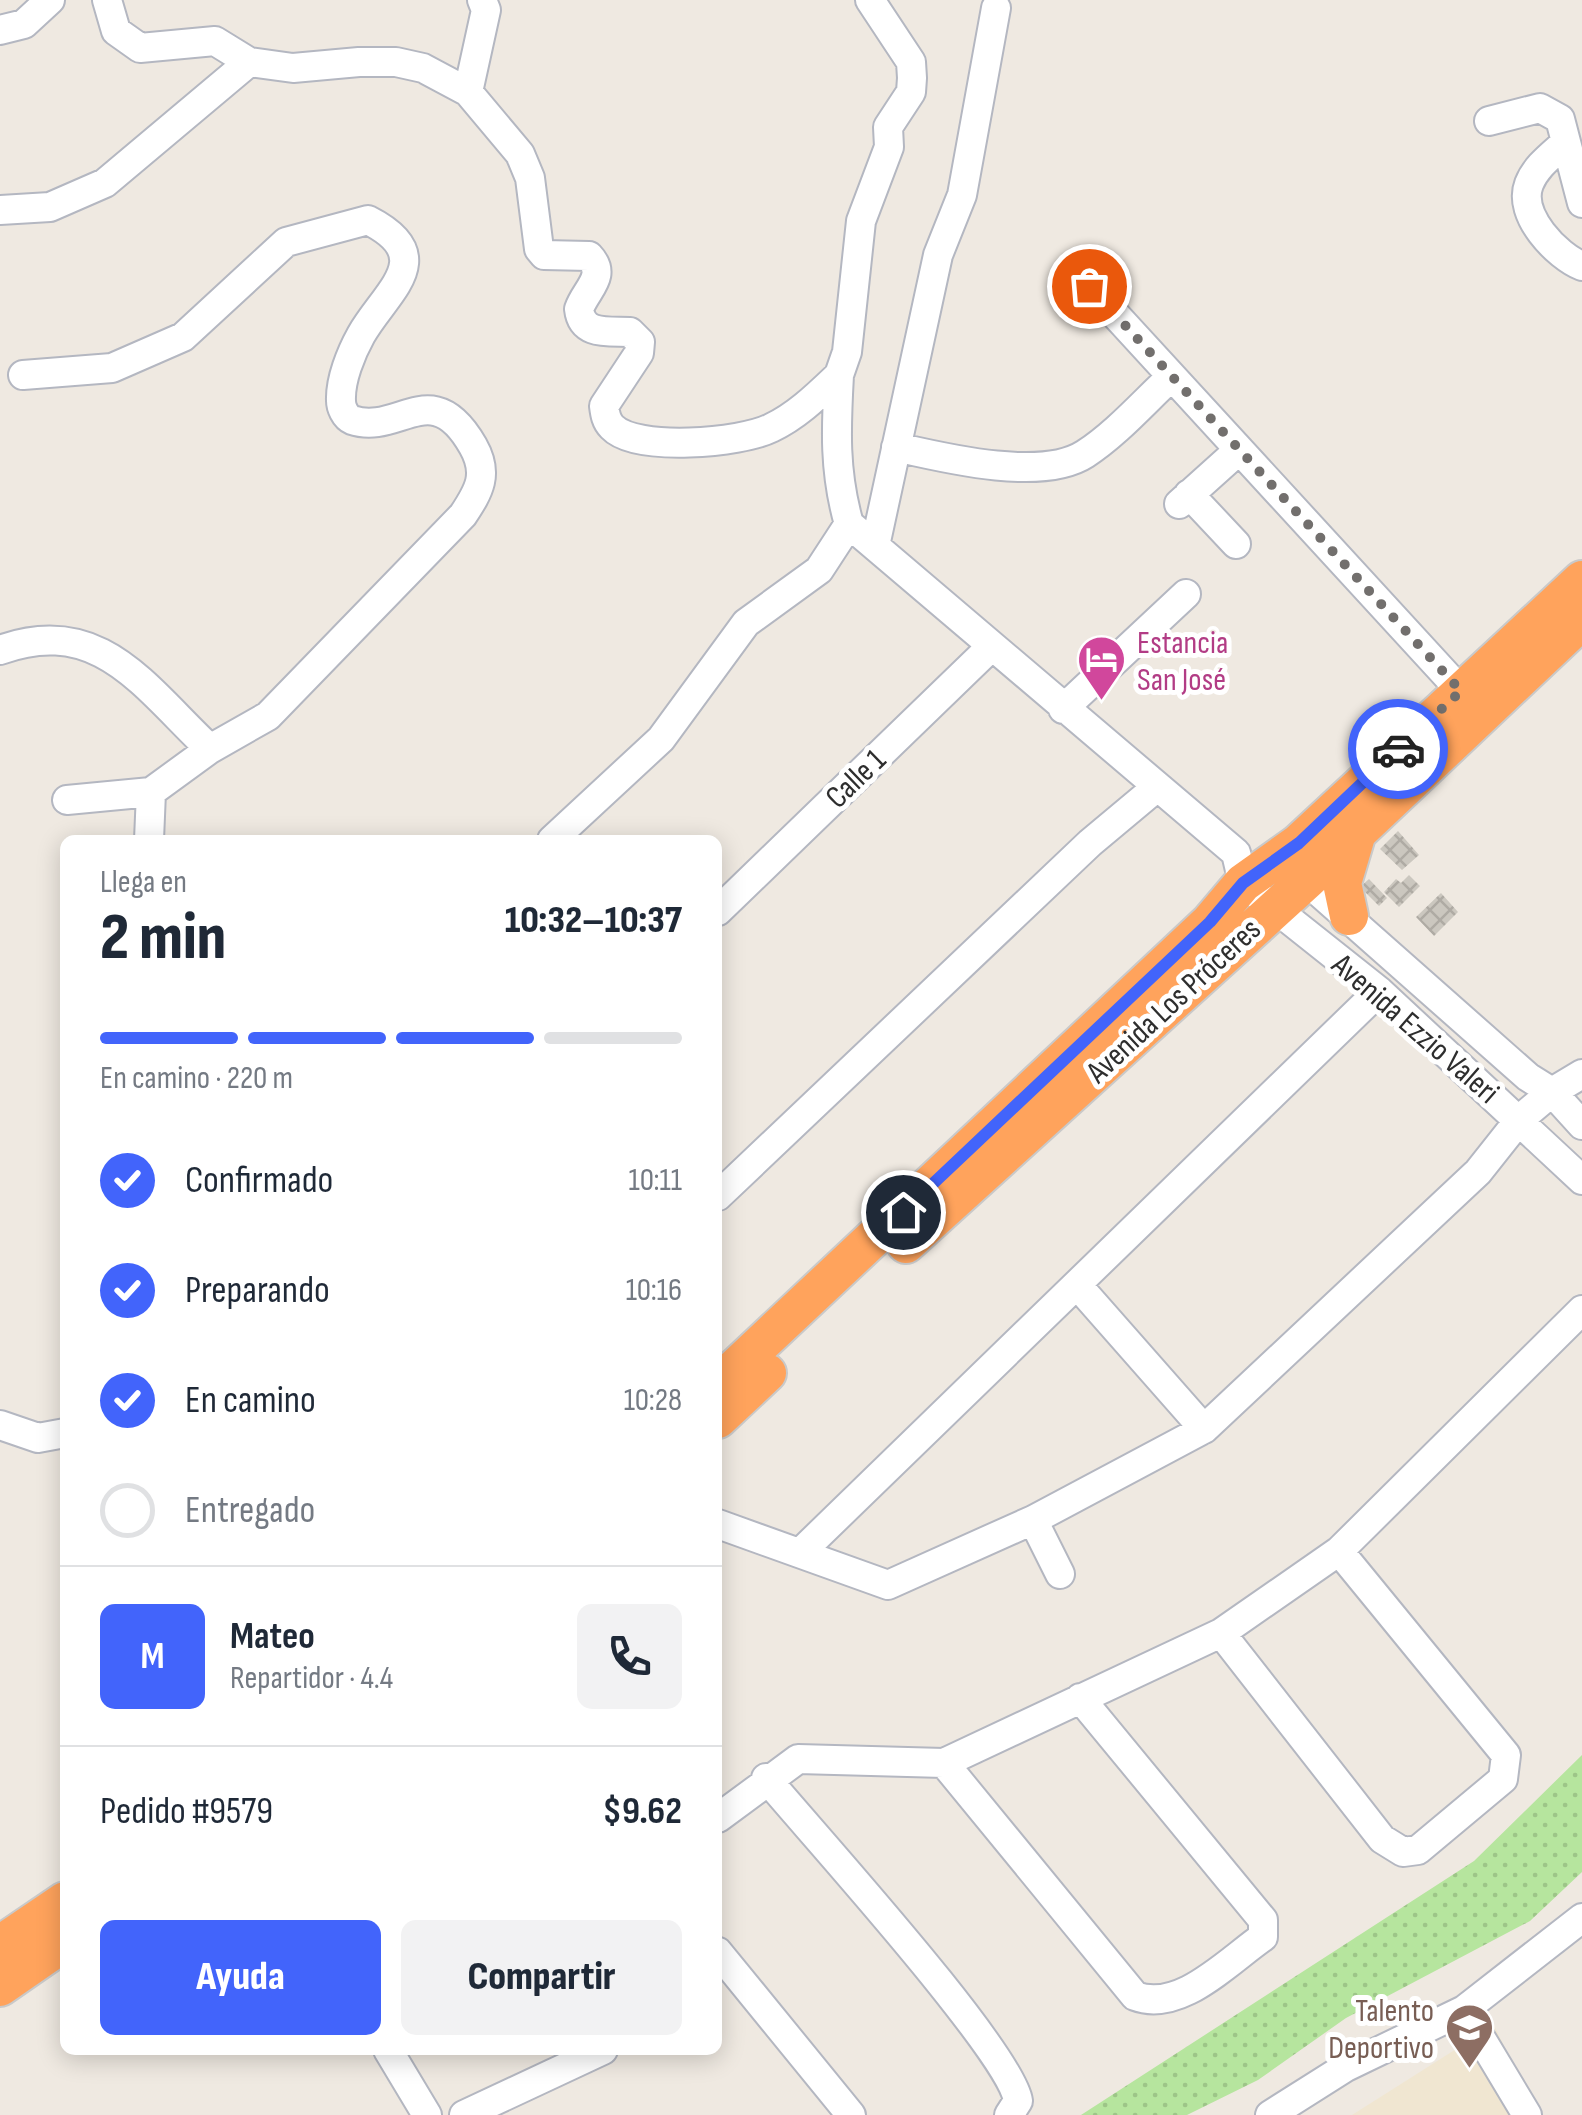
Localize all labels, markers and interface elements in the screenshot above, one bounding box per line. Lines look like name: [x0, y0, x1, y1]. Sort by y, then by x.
pin: [1047, 244, 1132, 329]
icon: bag: [1062, 259, 1117, 314]
place label: Estancia San José: [1137, 624, 1228, 700]
hotel icon: Estancia San José: [1076, 634, 1128, 702]
courier: [1348, 699, 1448, 799]
icon: car: [1371, 722, 1426, 777]
street label: Calle 1: [818, 741, 894, 817]
text: Llega en: [100, 863, 187, 902]
text: 10:32–10:37: [505, 898, 682, 943]
text: 2 min: [100, 900, 226, 978]
street label: Avenida Los Próceres: [1078, 910, 1269, 1092]
street label: Avenida Ezzio Valeri: [1323, 945, 1507, 1112]
text: En camino · 220 m: [100, 1059, 293, 1098]
icon: check: [100, 1153, 155, 1208]
text: Confirmado: [185, 1158, 333, 1203]
text: 10:11: [628, 1161, 682, 1200]
pin: [861, 1170, 946, 1255]
icon: home: [876, 1185, 931, 1240]
icon: check: [100, 1263, 155, 1318]
text: Preparando: [185, 1268, 330, 1313]
text: 10:16: [626, 1271, 682, 1310]
icon: check: [100, 1373, 155, 1428]
text: En camino: [185, 1378, 316, 1423]
text: 10:28: [624, 1381, 682, 1420]
text: Entregado: [185, 1488, 315, 1533]
button: phone: [577, 1604, 682, 1709]
text: Mateo: [230, 1614, 315, 1659]
text: M: [140, 1634, 165, 1679]
text: Repartidor · 4.4: [230, 1659, 393, 1698]
text: Pedido #9579: [100, 1789, 273, 1834]
text: $9.62: [603, 1789, 682, 1834]
button: Ayuda: [100, 1920, 381, 2035]
button: Compartir: [401, 1920, 682, 2035]
place label: Talento Deportivo: [1328, 1992, 1434, 2068]
school or university icon: Talento Deportivo: [1443, 2002, 1495, 2070]

